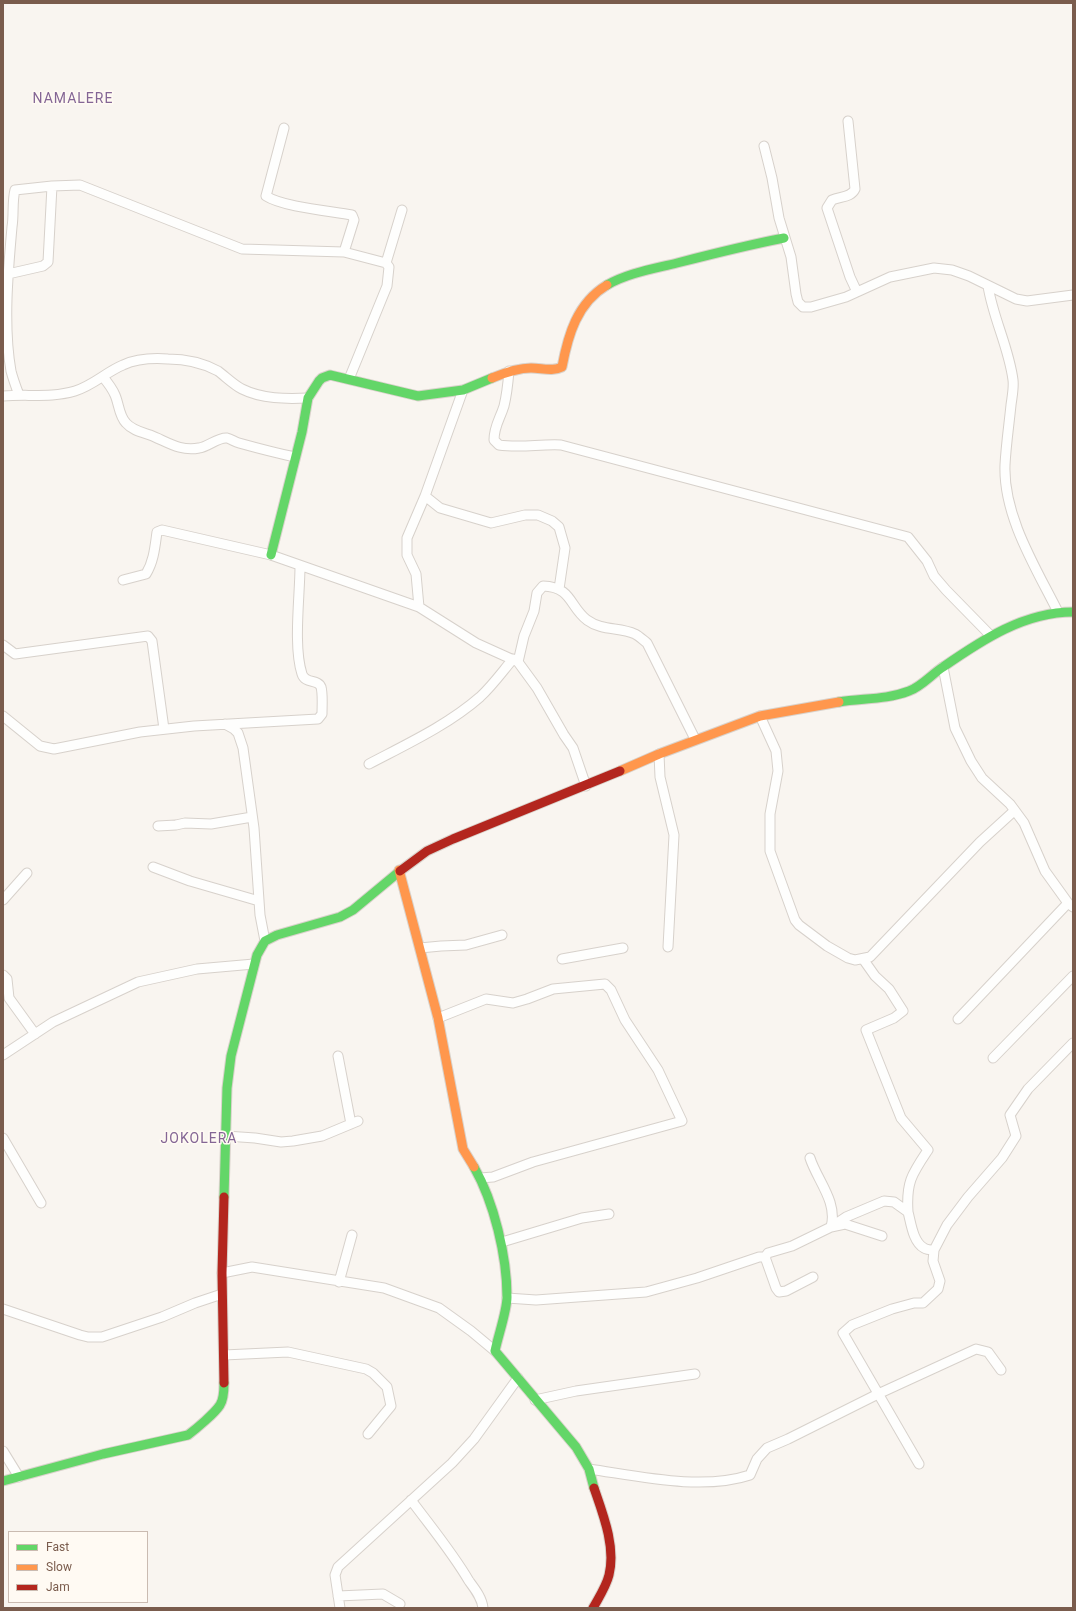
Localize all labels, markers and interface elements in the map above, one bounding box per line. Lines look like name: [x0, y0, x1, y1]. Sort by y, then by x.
district label: NAMALERE: [33, 91, 113, 107]
district label: JOKOLERA: [161, 1131, 237, 1147]
legend: [8, 1531, 148, 1603]
text: Fast: [46, 1540, 69, 1554]
text: Slow: [46, 1560, 72, 1574]
text: Jam: [46, 1580, 70, 1594]

